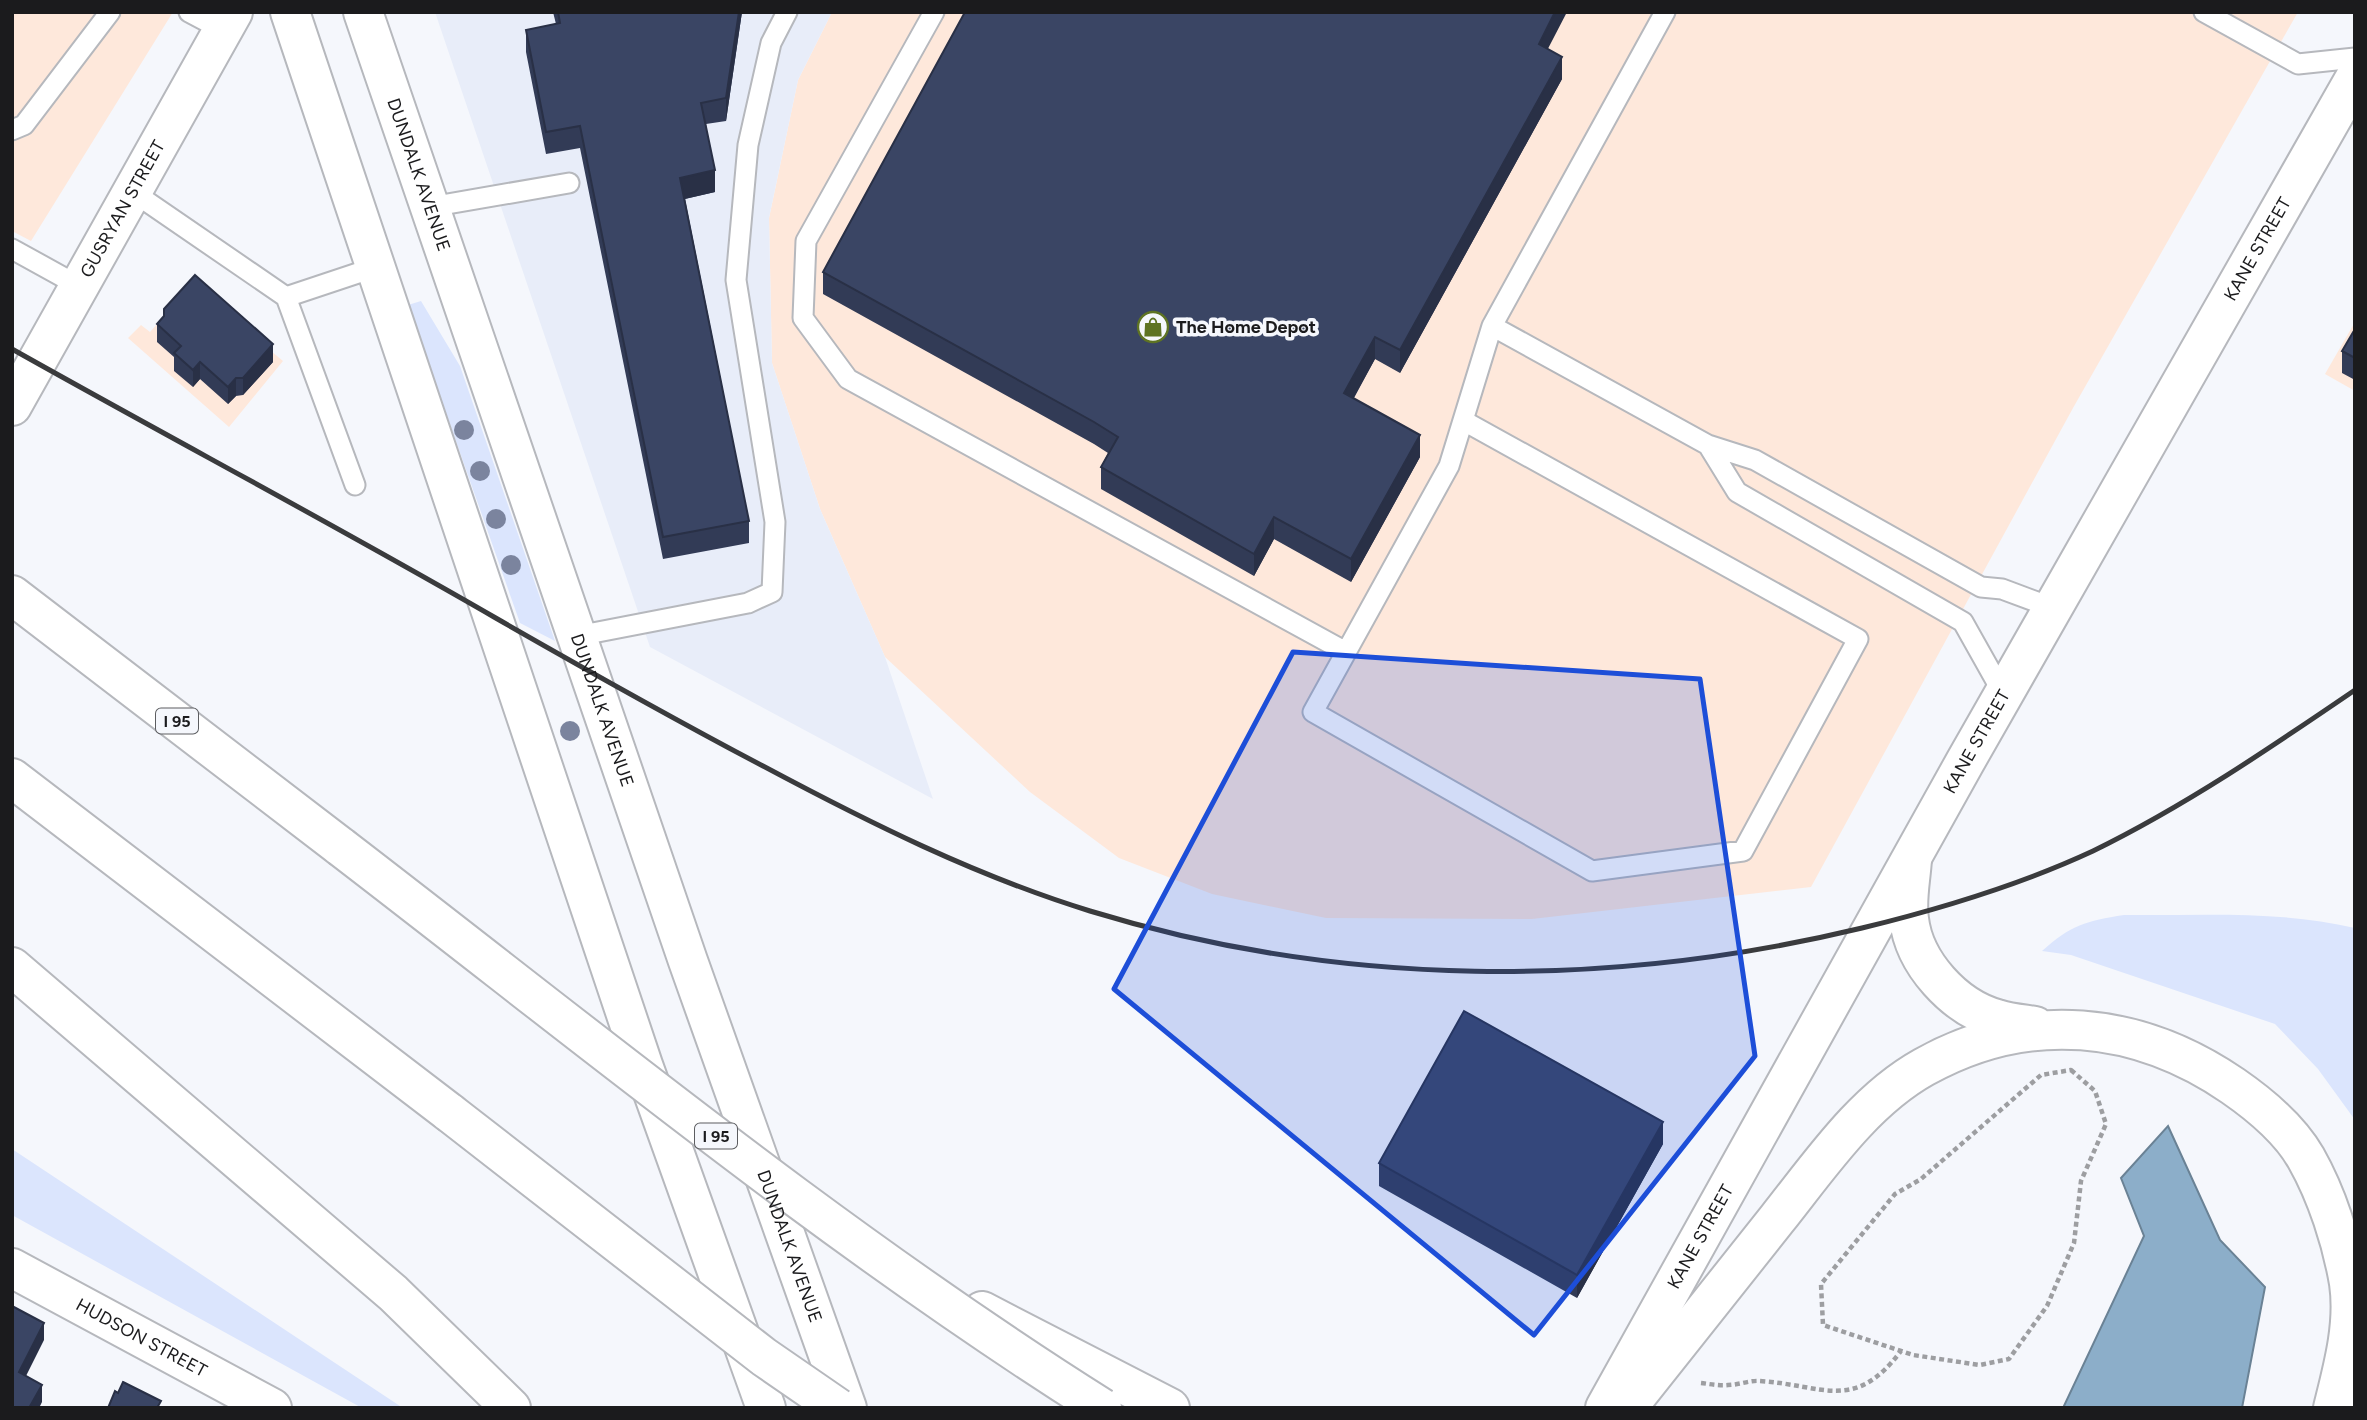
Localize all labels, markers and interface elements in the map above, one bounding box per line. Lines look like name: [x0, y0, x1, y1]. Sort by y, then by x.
street label: DUNDALK AVENUE: [382, 95, 455, 254]
street label: GUSRYAN STREET: [75, 136, 170, 281]
street label: KANE STREET: [2219, 193, 2296, 305]
shop icon: The Home Depot: [1136, 310, 1170, 344]
place label: The Home Depot: [1176, 316, 1316, 338]
street label: DUNDALK AVENUE: [566, 631, 638, 790]
street label: KANE STREET: [1939, 686, 2015, 797]
road number: I 95: [156, 708, 198, 734]
road number: I 95: [695, 1124, 737, 1148]
street label: DUNDALK AVENUE: [752, 1167, 827, 1326]
street label: KANE STREET: [1663, 1181, 1738, 1293]
street label: HUDSON STREET: [72, 1293, 211, 1382]

